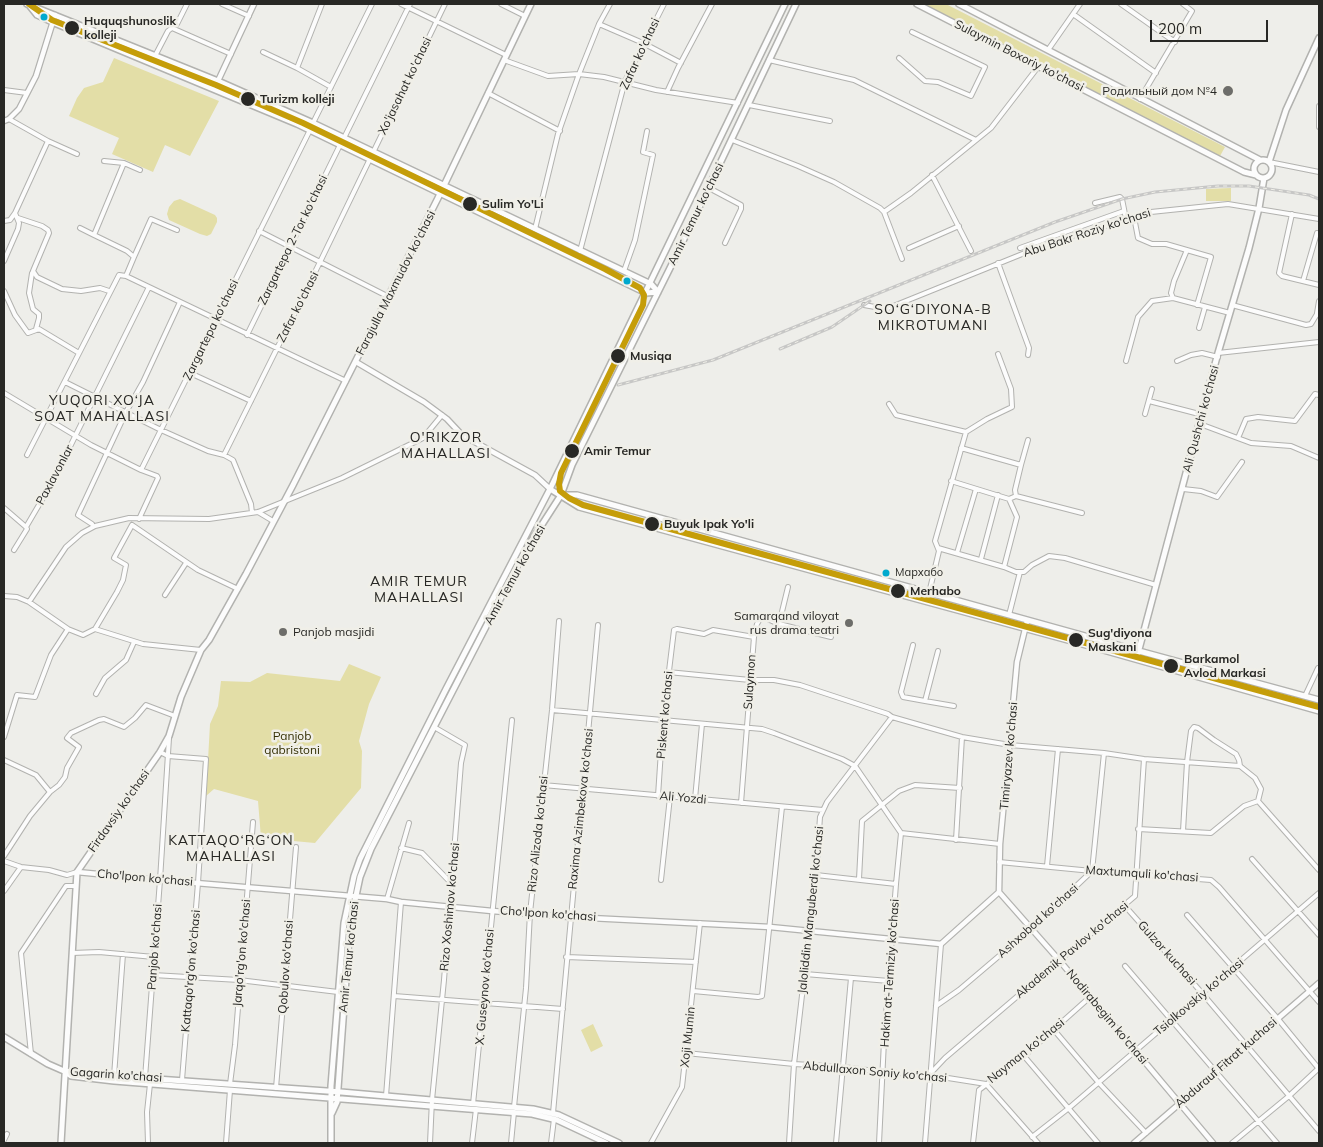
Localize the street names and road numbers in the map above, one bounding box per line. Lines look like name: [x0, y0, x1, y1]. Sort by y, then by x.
street label: Zafar ko'chasi: [617, 16, 663, 92]
street label: Sulaymin Boxoriy ko'chasi: [952, 17, 1086, 95]
street label: Xo'jasahat ko'chasi: [375, 35, 435, 137]
street label: Amir Temur ko'chasi: [665, 161, 727, 267]
street label: Zargartepa 2-Tor ko'chasi: [255, 173, 331, 307]
street label: Abu Bakr Roziy ko'chasi: [1021, 206, 1153, 260]
street label: Farajulla Maxmudov ko'chasi: [353, 208, 439, 358]
street label: Zafar ko'chasi: [274, 269, 322, 345]
street label: Zargartepa ko'chasi: [180, 277, 242, 383]
street label: Ali Qushchi ko'chasi: [1180, 364, 1222, 474]
street label: Paxlavonlar: [33, 443, 77, 507]
street label: Amir Temur ko'chasi: [482, 523, 548, 627]
street label: Sulaymon: [741, 654, 759, 710]
street label: Piskent ko'chasi: [654, 671, 676, 759]
street label: Timiryazev ko'chasi: [997, 701, 1021, 811]
street label: Raxima Azimbekova ko'chasi: [565, 728, 597, 890]
street label: Firdavsiy ko'chasi: [85, 767, 153, 855]
street label: Rizo Alizoda ko'chasi: [525, 775, 551, 893]
street label: Ali Yozdi: [659, 789, 707, 807]
street label: Jaloliddin Manguberdi ko'chasi: [795, 826, 827, 994]
street label: Rizo Xoshimov ko'chasi: [437, 842, 463, 972]
street label: Maxtumquli ko'chasi: [1085, 863, 1199, 885]
street label: Cho'lpon ko'chasi: [96, 867, 194, 889]
street label: Ashxobod ko'chasi: [995, 881, 1081, 961]
street label: Hakim at-Termiziy ko'chasi: [878, 898, 902, 1048]
street label: Akademik Pavlov ko'chasi: [1013, 898, 1131, 1002]
street label: Jarqo'rg'on ko'chasi: [230, 899, 254, 1007]
street label: Amir Temur ko'chasi: [336, 901, 362, 1013]
street label: Panjob ko'chasi: [145, 903, 165, 991]
street label: Cho'lpon ko'chasi: [499, 903, 597, 925]
street label: Kattaqo'rg'on ko'chasi: [178, 909, 204, 1033]
street label: Gulzor kuchasi: [1135, 918, 1199, 988]
street label: Qobulov ko'chasi: [276, 920, 296, 1014]
street label: X. Guseynov ko'chasi: [473, 929, 497, 1045]
street label: Tsiolkovskiy ko'chasi: [1151, 955, 1247, 1039]
street label: Nodirabegim ko'chasi: [1063, 967, 1151, 1067]
street label: Xoji Mumin: [678, 1006, 698, 1068]
street label: Abdurauf Fitrat kuchasi: [1172, 1015, 1280, 1111]
street label: Nayman ko'chasi: [985, 1016, 1067, 1086]
street label: Abdullaxon Soniy ko'chasi: [802, 1059, 948, 1085]
street label: Gagarin ko'chasi: [69, 1065, 163, 1085]

